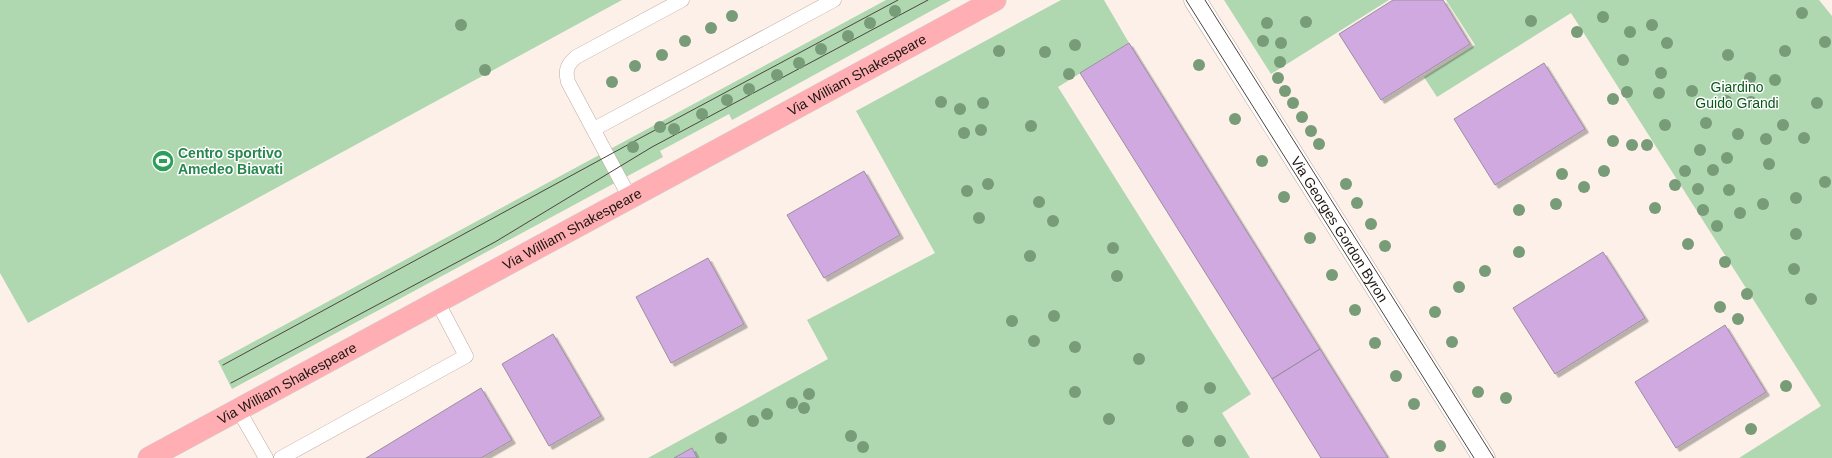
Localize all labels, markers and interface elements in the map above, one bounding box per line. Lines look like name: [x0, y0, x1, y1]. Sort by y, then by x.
street label: Via William Shakespeare: [785, 31, 929, 119]
park label: Giardino Guido Grandi: [1695, 79, 1779, 111]
place label: Centro sportivo Amedeo Biavati: [178, 145, 283, 177]
sports icon: Centro sportivo Amedeo Biavati: [150, 148, 176, 174]
street label: Via Georges Gordon Byron: [1288, 154, 1391, 305]
street label: Via William Shakespeare: [500, 185, 644, 273]
street label: Via William Shakespeare: [215, 339, 359, 427]

